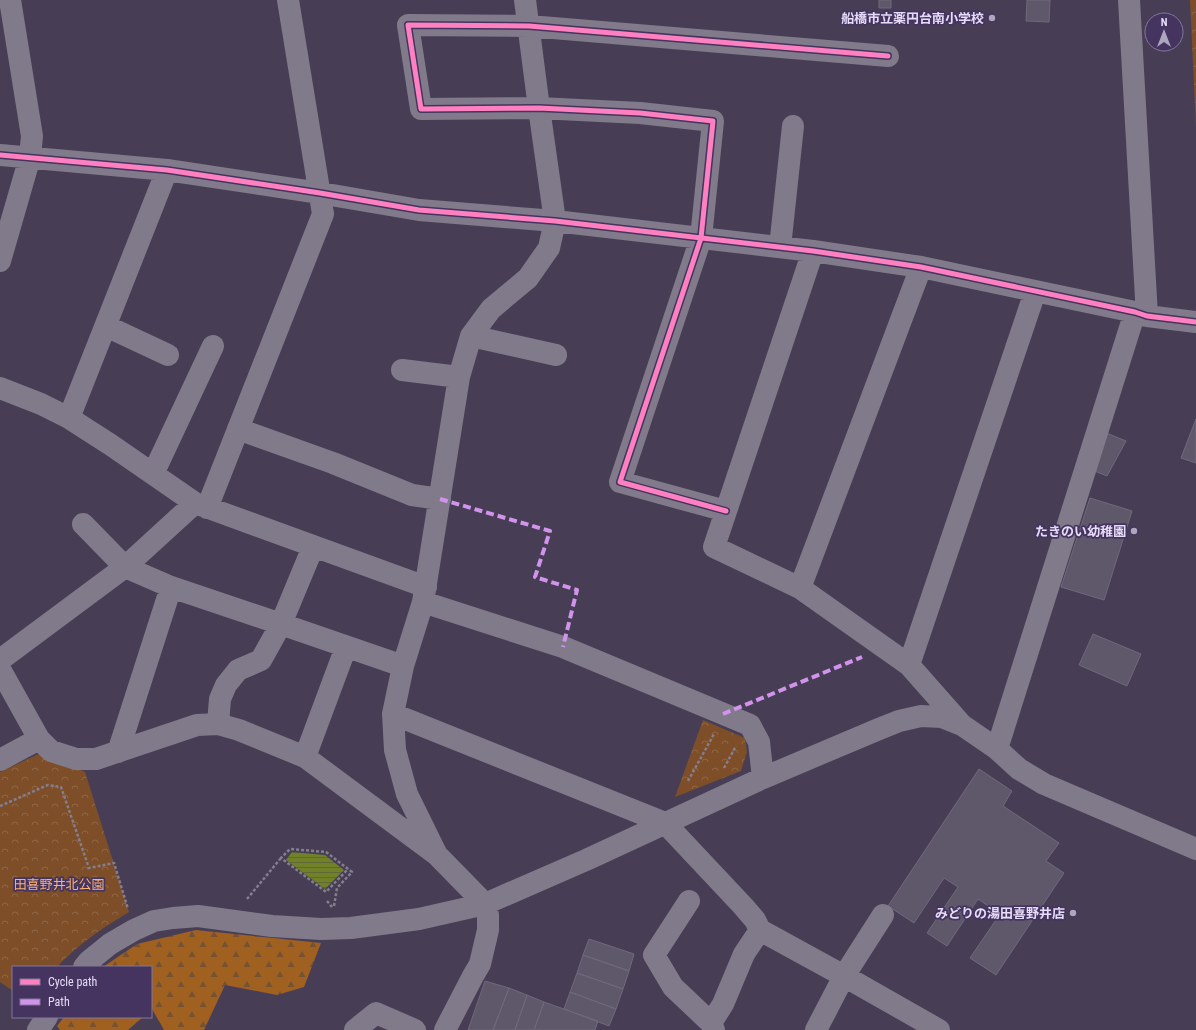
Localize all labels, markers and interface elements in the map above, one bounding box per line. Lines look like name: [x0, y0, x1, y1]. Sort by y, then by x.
place label: 船橋市立薬円台南小学校: [841, 11, 984, 26]
north arrow: [1144, 12, 1184, 52]
marker: 船橋市立薬円台南小学校: [987, 13, 997, 23]
text: N: [1161, 16, 1168, 29]
place label: たきのい幼稚園: [1035, 524, 1126, 539]
marker: たきのい幼稚園: [1129, 526, 1139, 536]
park label: 田喜野井北公園: [13, 877, 105, 892]
place label: みどりの湯田喜野井店: [935, 906, 1065, 921]
marker: みどりの湯田喜野井店: [1068, 908, 1078, 918]
legend: [12, 966, 152, 1018]
text: Cycle path: [48, 975, 98, 989]
text: Path: [48, 995, 70, 1009]

